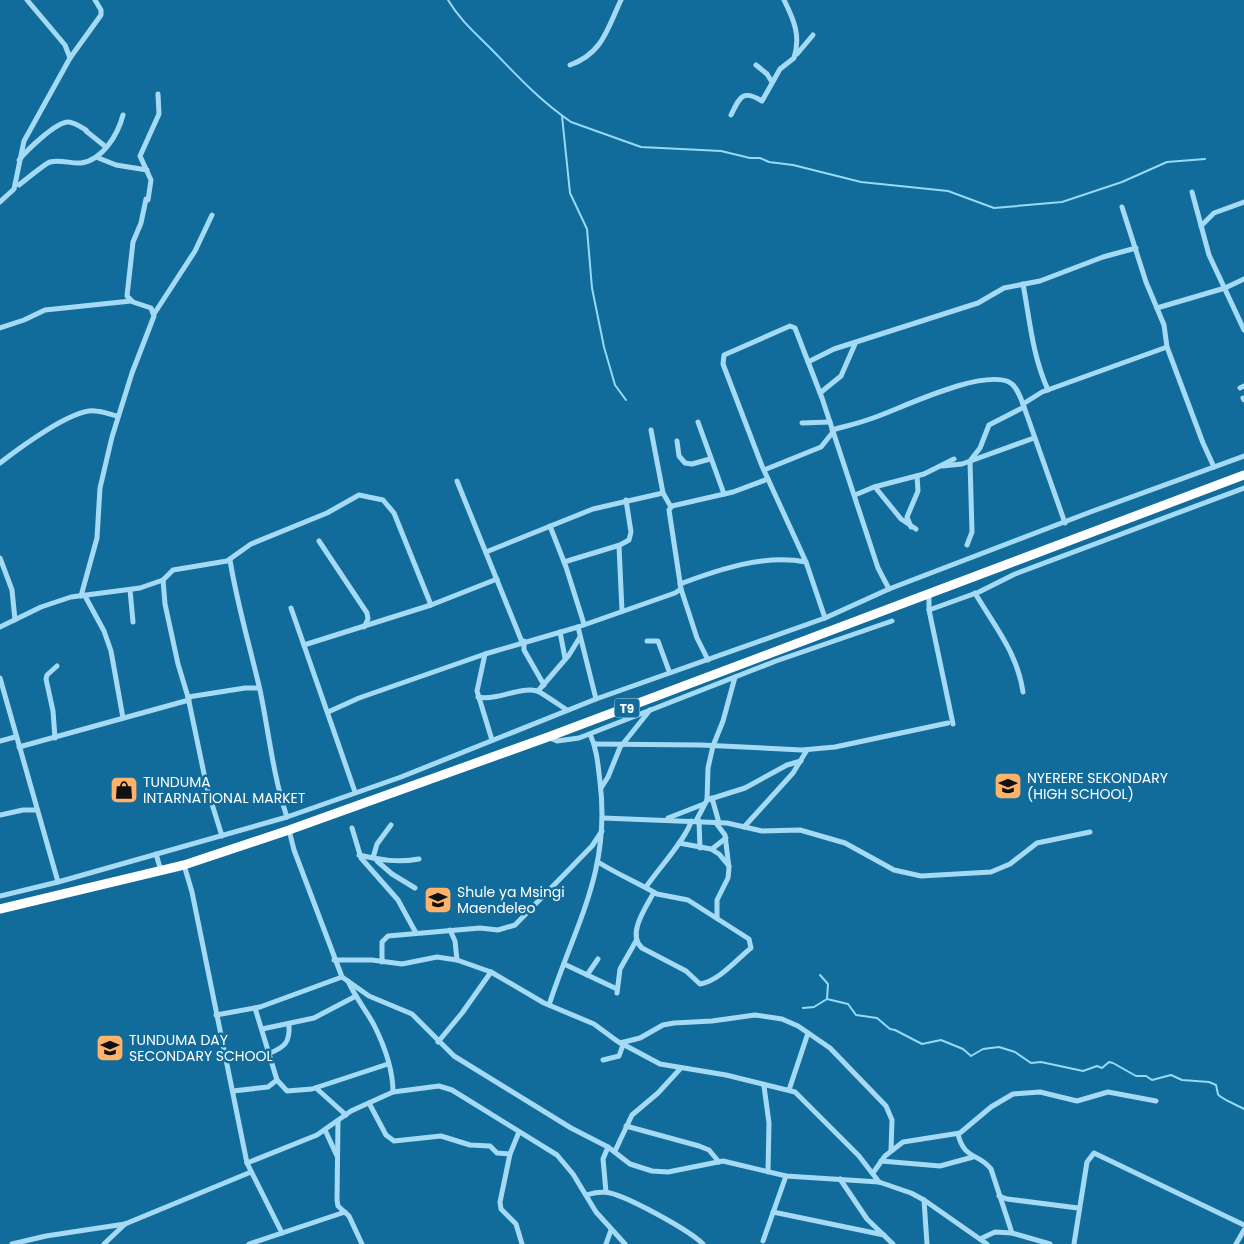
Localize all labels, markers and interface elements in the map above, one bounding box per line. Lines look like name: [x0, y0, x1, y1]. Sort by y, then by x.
road number: T9: [614, 698, 640, 718]
place label: NYERERE SEKONDARY (HIGH SCHOOL): [1027, 768, 1168, 804]
school or university icon: NYERERE SEKONDARY (HIGH SCHOOL): [993, 771, 1023, 801]
place label: TUNDUMA INTARNATIONAL MARKET: [143, 772, 306, 808]
shop icon: TUNDUMA INTARNATIONAL MARKET: [109, 775, 139, 805]
place label: Shule ya Msingi Maendeleo: [457, 882, 565, 918]
school or university icon: Shule ya Msingi Maendeleo: [423, 885, 453, 915]
place label: TUNDUMA DAY SECONDARY SCHOOL: [129, 1030, 273, 1066]
school or university icon: TUNDUMA DAY SECONDARY SCHOOL: [95, 1033, 125, 1063]

